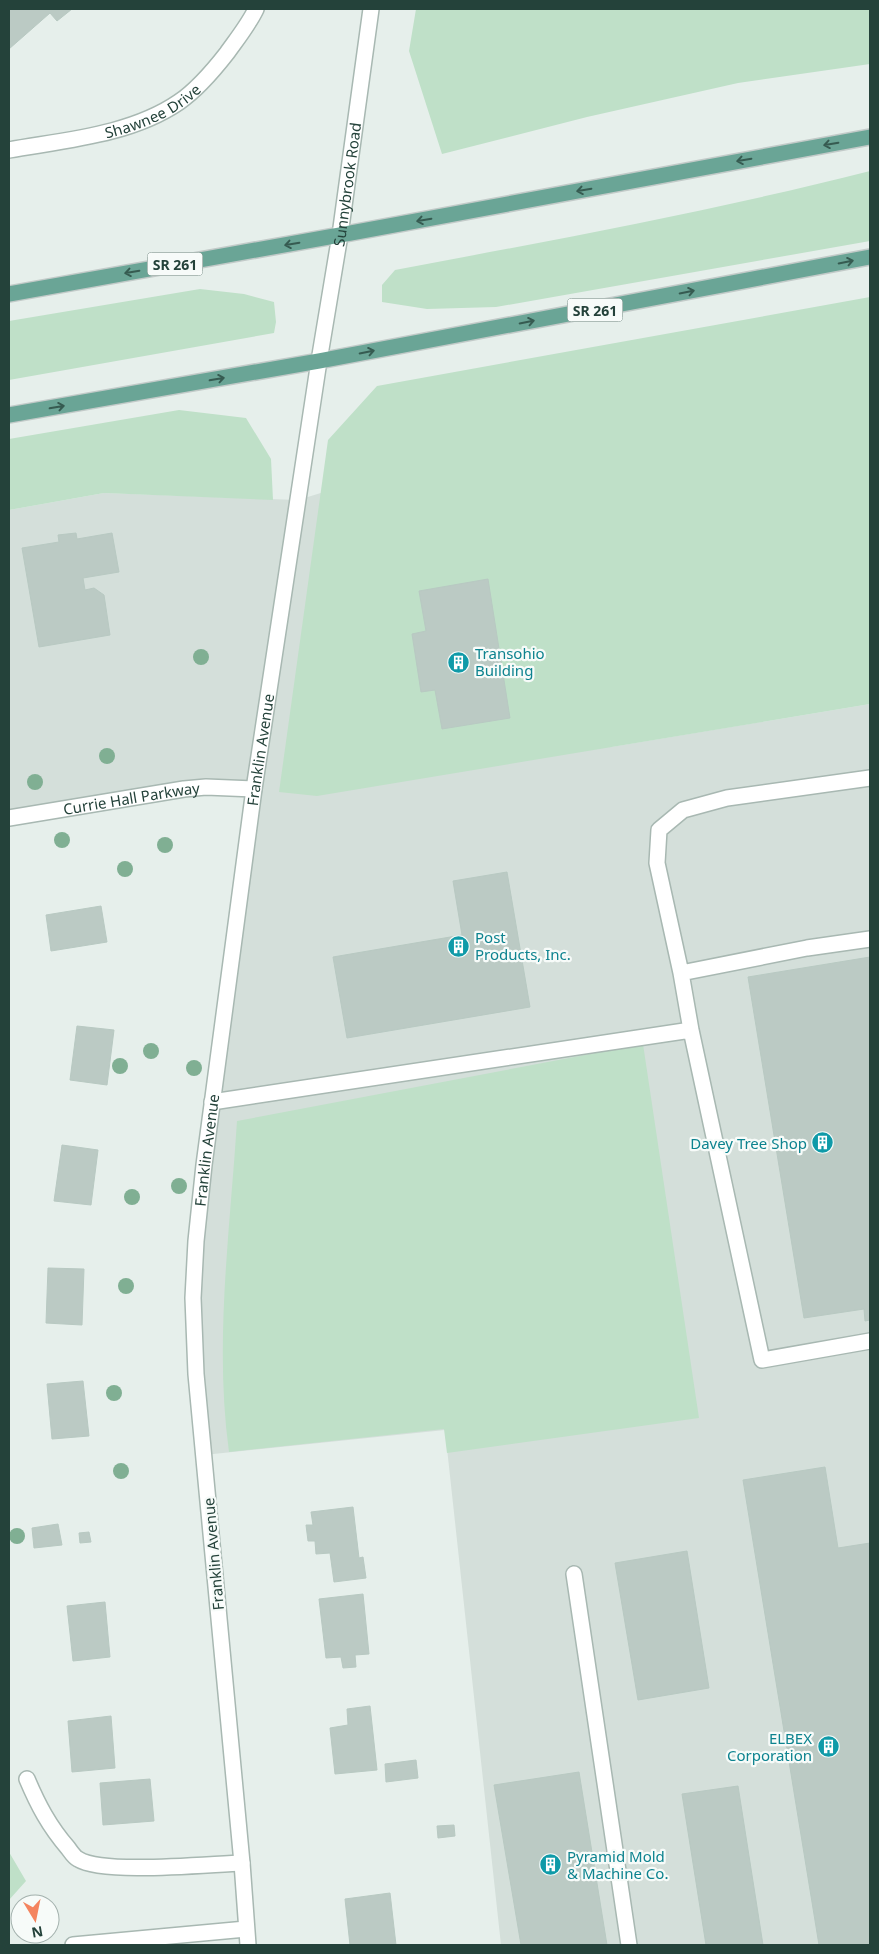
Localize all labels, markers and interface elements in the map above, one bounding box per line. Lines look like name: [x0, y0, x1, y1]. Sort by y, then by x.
street label: Shawnee Drive: [102, 79, 205, 142]
street label: Sunnybrook Road: [328, 121, 365, 248]
one-way arrow: [823, 140, 839, 150]
one-way arrow: [736, 156, 752, 166]
one-way arrow: [576, 186, 592, 195]
one-way arrow: [416, 215, 432, 225]
one-way arrow: [285, 239, 301, 249]
road number: SR 261: [148, 252, 202, 276]
one-way arrow: [838, 256, 854, 266]
one-way arrow: [125, 267, 141, 277]
one-way arrow: [678, 287, 694, 297]
road number: SR 261: [568, 298, 622, 322]
one-way arrow: [518, 317, 534, 327]
one-way arrow: [359, 347, 375, 357]
one-way arrow: [208, 373, 224, 383]
one-way arrow: [48, 401, 64, 411]
place label: Transohio Building: [475, 643, 545, 680]
building icon: Transohio Building: [447, 650, 471, 674]
street label: Franklin Avenue: [242, 692, 278, 807]
street label: Currie Hall Parkway: [62, 778, 201, 819]
place label: Post Products, Inc.: [475, 927, 571, 964]
building icon: Post Products, Inc.: [447, 934, 471, 958]
street label: Franklin Avenue: [190, 1093, 223, 1207]
building icon: Davey Tree Shop: [811, 1131, 835, 1155]
place label: Davey Tree Shop: [690, 1133, 807, 1153]
street label: Franklin Avenue: [198, 1497, 228, 1611]
place label: ELBEX Corporation: [727, 1728, 812, 1765]
building icon: ELBEX Corporation: [816, 1735, 840, 1759]
place label: Pyramid Mold & Machine Co.: [567, 1846, 668, 1883]
building icon: Pyramid Mold & Machine Co.: [539, 1853, 563, 1877]
north arrow: [10, 1894, 60, 1944]
text: N: [30, 1922, 45, 1943]

